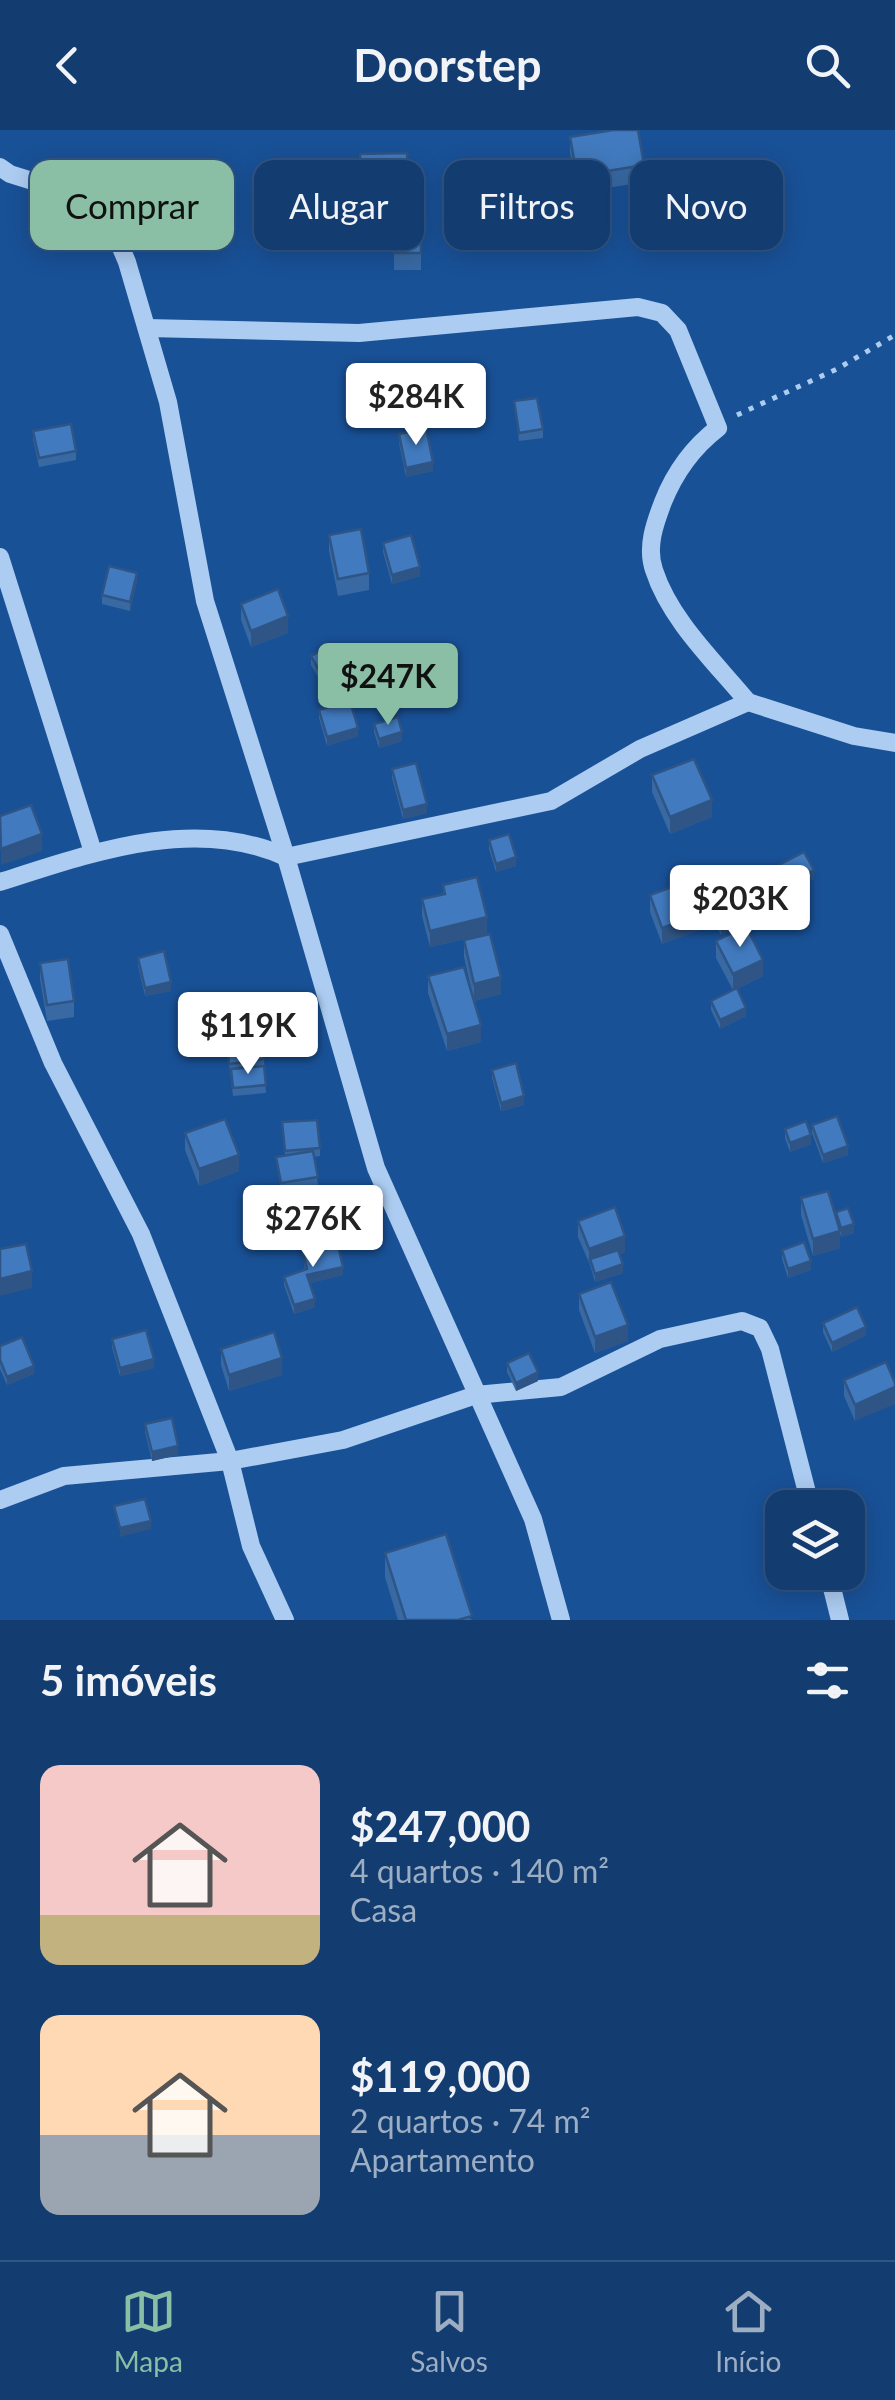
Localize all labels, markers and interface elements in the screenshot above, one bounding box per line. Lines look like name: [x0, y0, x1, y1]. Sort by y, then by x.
icon: back: [40, 38, 95, 93]
text: Doorstep: [353, 38, 542, 92]
icon: search: [800, 38, 855, 93]
chip: Comprar: [30, 160, 234, 250]
chip: Alugar: [254, 160, 424, 250]
chip: Filtros: [444, 160, 610, 250]
chip: Novo: [630, 160, 783, 250]
pin: $284K: [346, 363, 486, 448]
text: $284K: [368, 376, 464, 415]
pin: $247K: [318, 643, 458, 728]
text: $247K: [340, 656, 436, 695]
pin: $203K: [670, 865, 810, 950]
text: $203K: [692, 878, 788, 917]
pin: $119K: [178, 992, 318, 1077]
text: $119K: [200, 1005, 296, 1044]
pin: $276K: [243, 1185, 383, 1270]
text: $276K: [265, 1198, 361, 1237]
map controls: [765, 1490, 865, 1590]
button: layers: [765, 1490, 865, 1590]
icon: filters: [800, 1653, 855, 1708]
text: 5 imóveis: [40, 1655, 217, 1705]
text: $247,000: [350, 1801, 530, 1851]
icon: home: [120, 1805, 240, 1925]
text: 4 quartos · 140 m²: [350, 1851, 609, 1890]
text: Casa: [350, 1890, 417, 1929]
text: $119,000: [350, 2051, 530, 2101]
icon: home: [120, 2055, 240, 2175]
text: 2 quartos · 74 m²: [350, 2101, 590, 2140]
text: Apartamento: [350, 2140, 535, 2179]
tab: Mapa: [114, 2284, 183, 2378]
tab: Salvos: [410, 2284, 488, 2378]
tab: Início: [715, 2284, 781, 2378]

